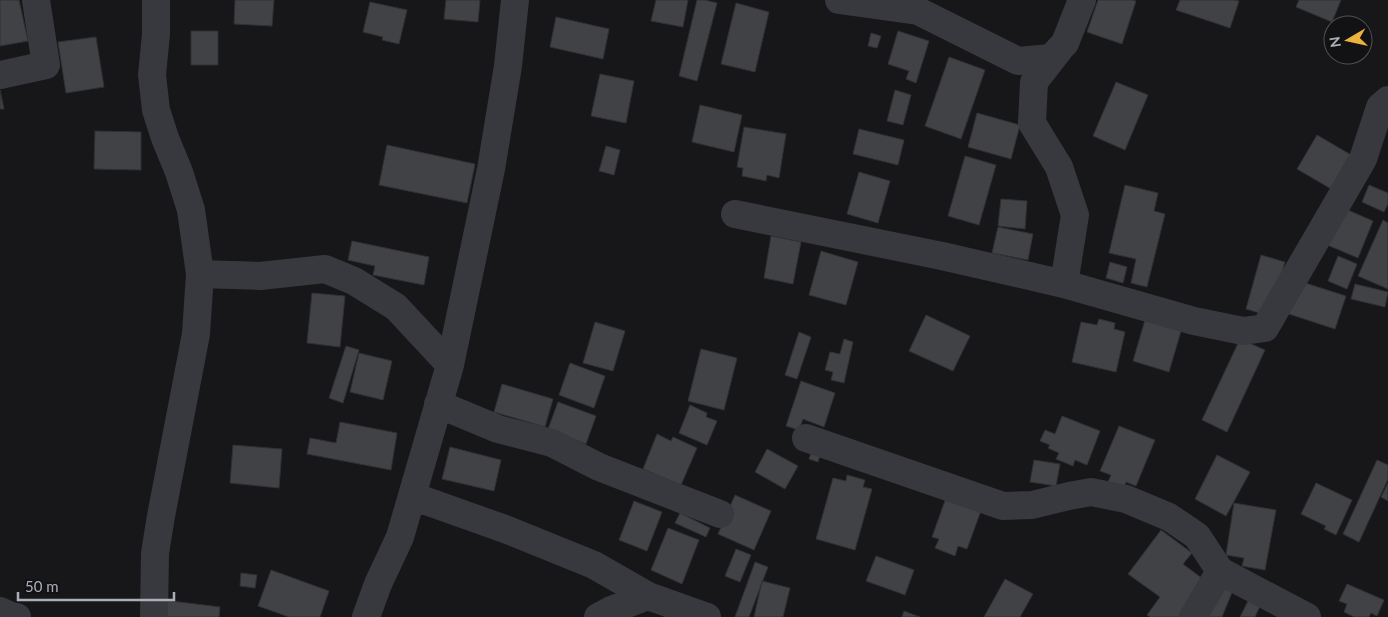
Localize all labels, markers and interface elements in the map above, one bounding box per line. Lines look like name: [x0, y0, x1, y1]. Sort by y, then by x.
north arrow: [1323, 15, 1373, 65]
text: N: [1325, 35, 1344, 49]
scale bar: [18, 570, 174, 602]
text: 50 m: [25, 577, 59, 595]

